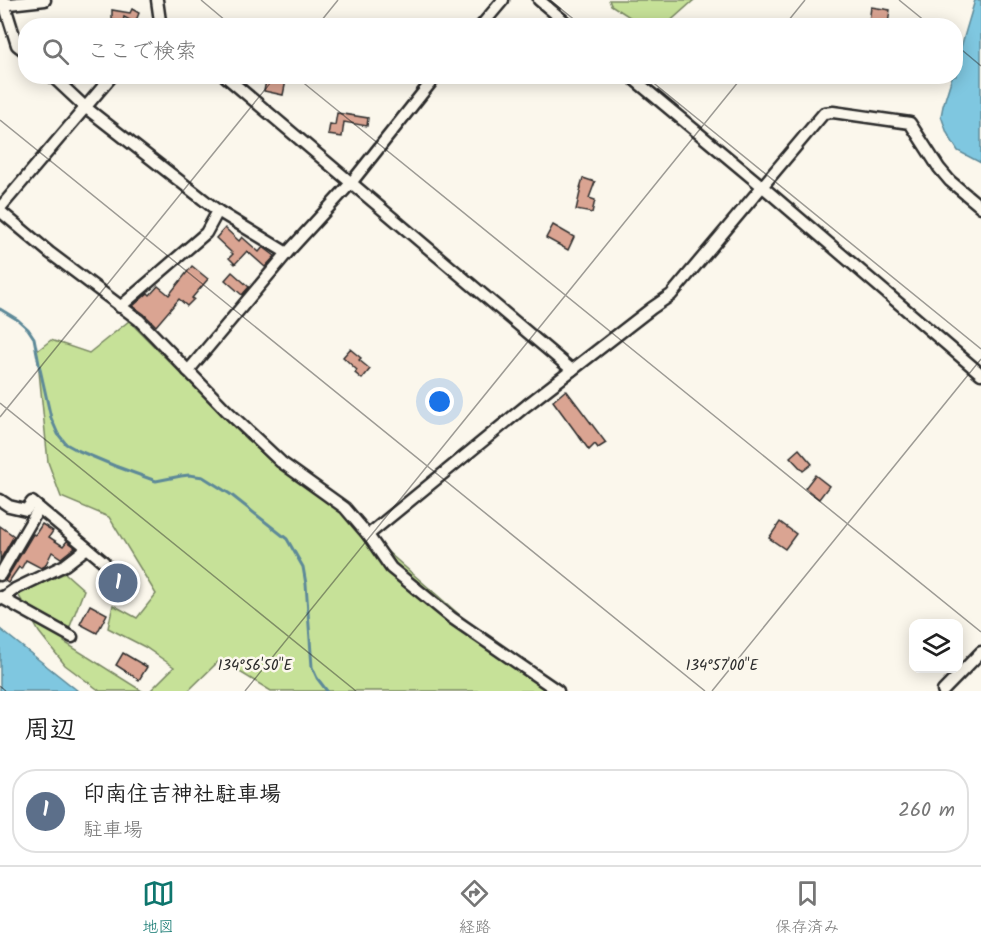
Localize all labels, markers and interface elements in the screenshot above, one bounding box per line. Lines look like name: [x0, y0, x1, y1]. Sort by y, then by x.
search box: [18, 18, 963, 84]
icon: search: [39, 35, 72, 68]
text: ここで検索: [87, 35, 197, 70]
your location: [425, 387, 454, 416]
pin: 1: [98, 560, 138, 606]
map controls: [909, 619, 963, 673]
button: layers: [909, 619, 963, 673]
text: 134°56'50"E: [218, 654, 293, 678]
text: 134°57'00"E: [686, 654, 759, 678]
text: 周辺: [24, 710, 76, 752]
text: 印南住吉神社駐車場: [83, 778, 281, 813]
text: 1: [42, 795, 49, 827]
text: 260 m: [898, 795, 955, 827]
text: 駐車場: [83, 815, 143, 847]
tab: 地図: [142, 877, 175, 940]
tab: 経路: [458, 877, 491, 940]
tab: 保存済み: [775, 877, 839, 940]

